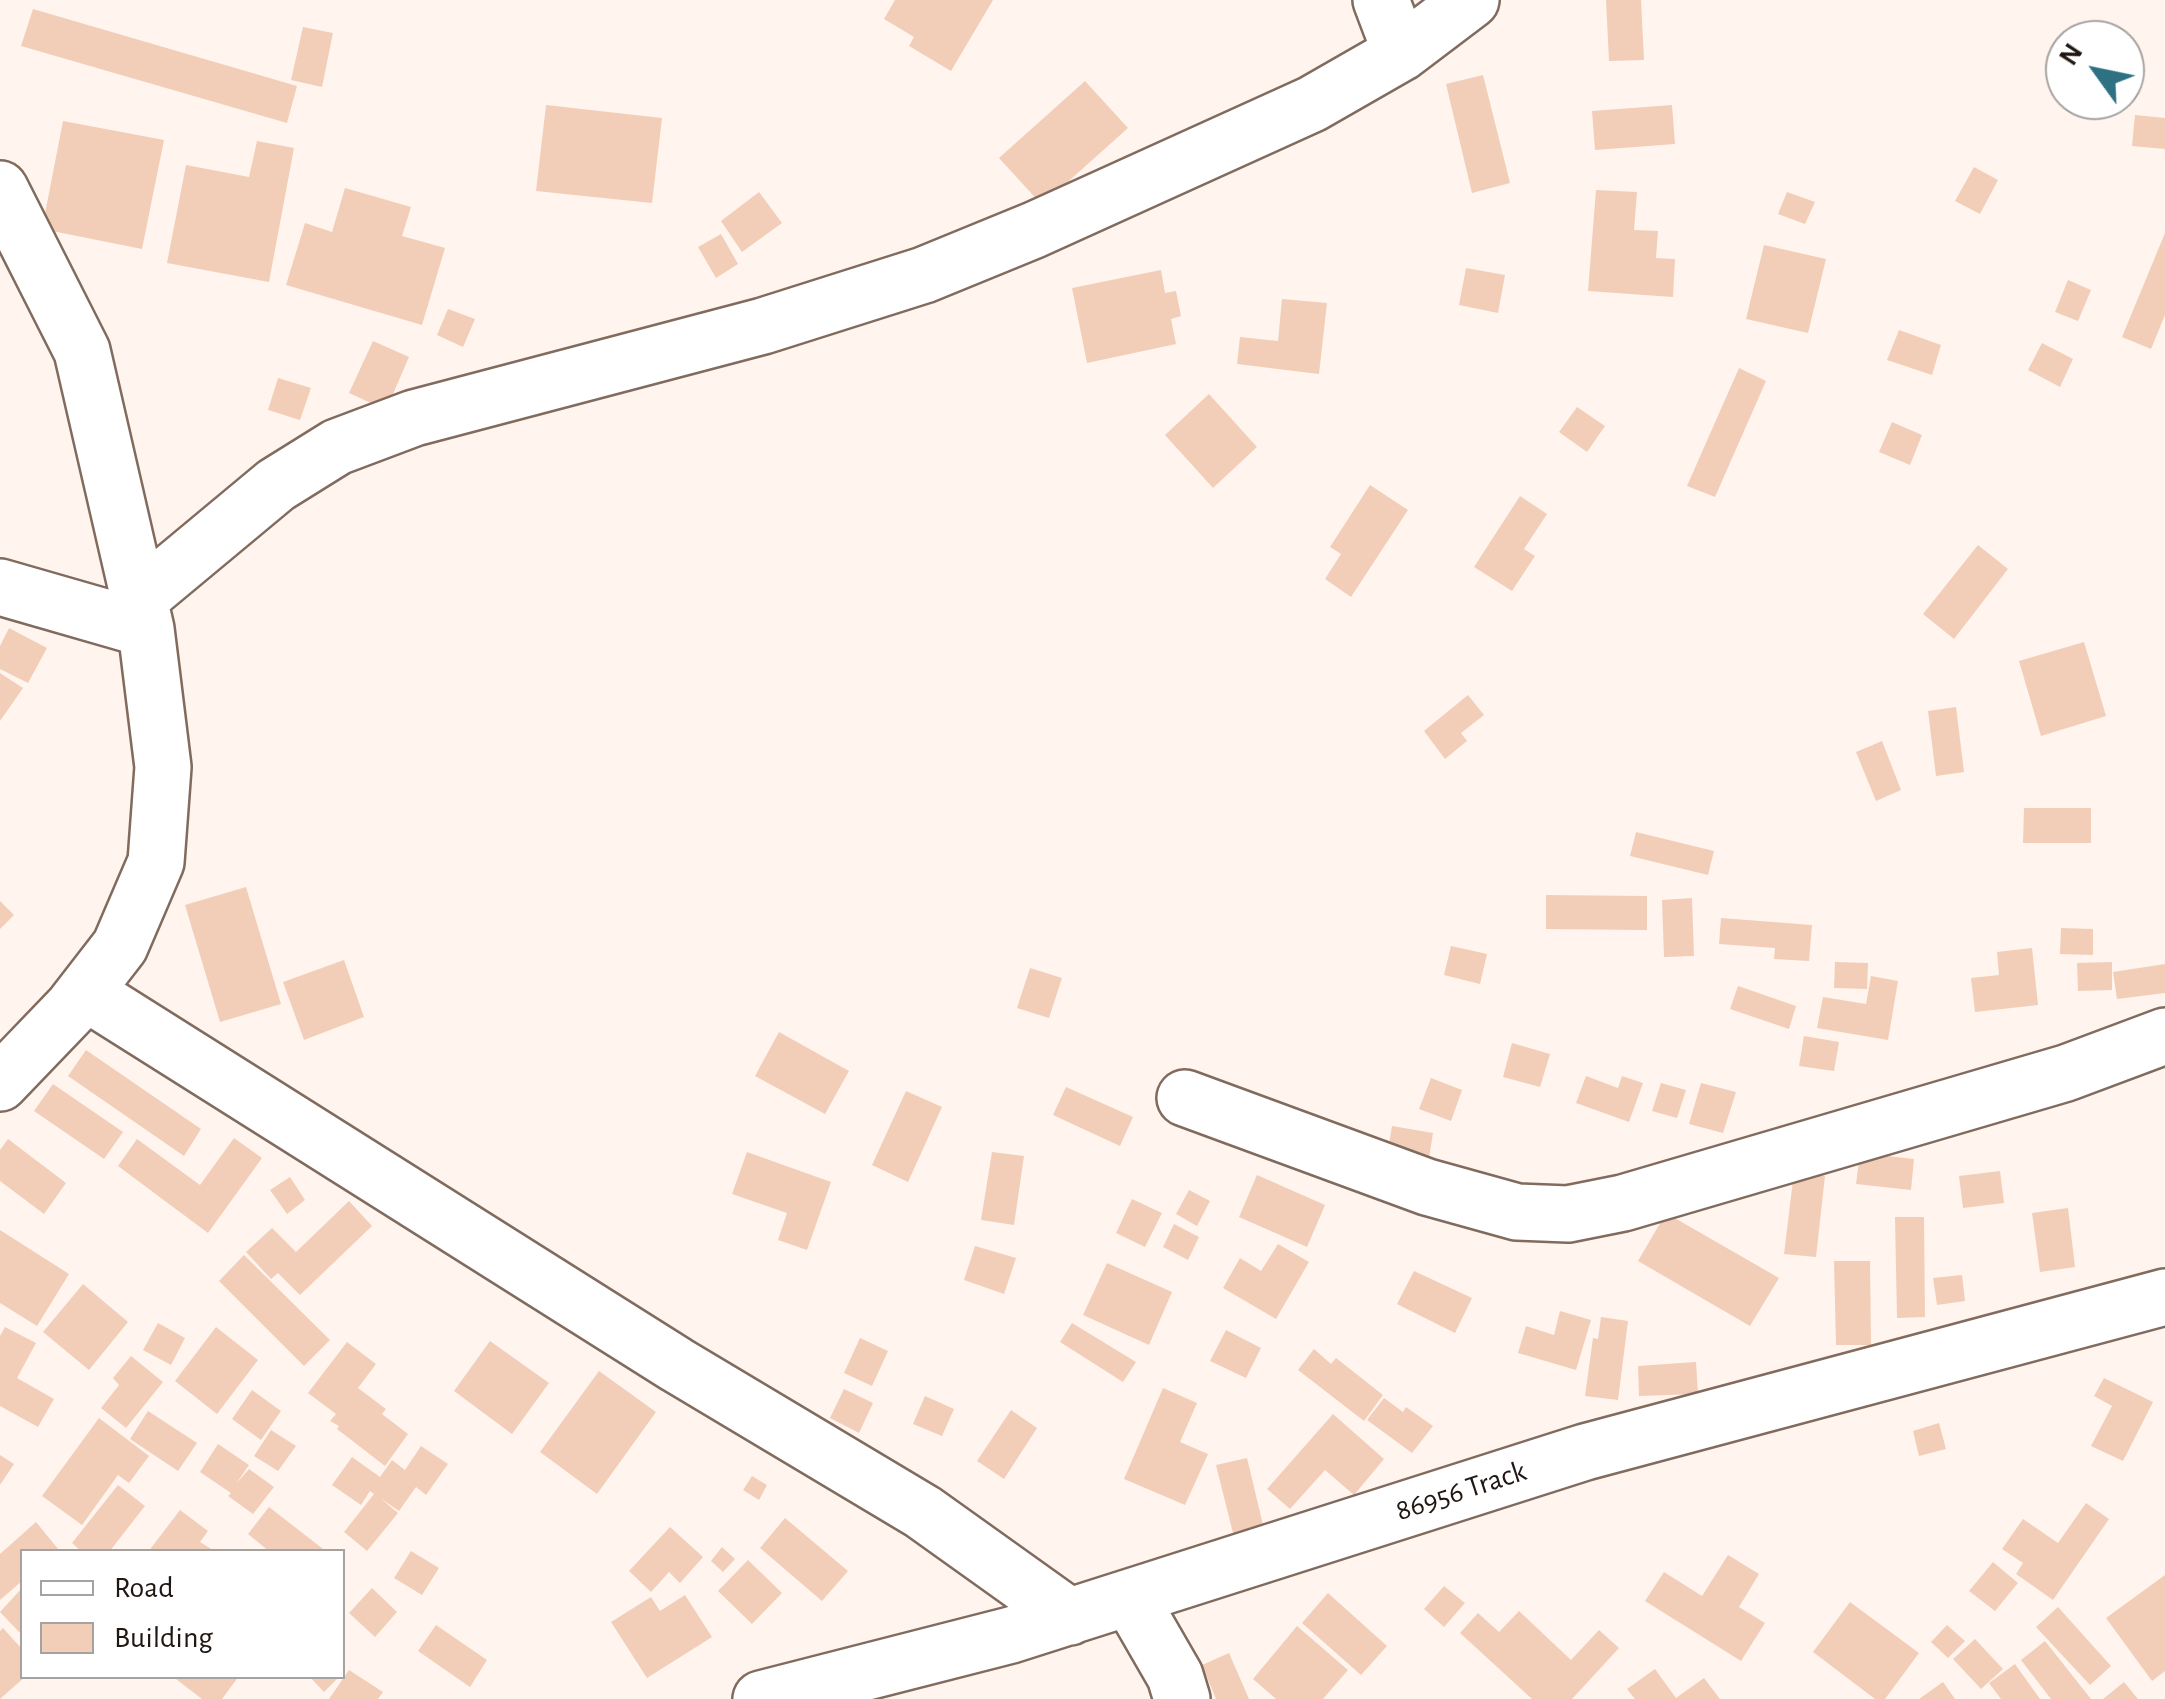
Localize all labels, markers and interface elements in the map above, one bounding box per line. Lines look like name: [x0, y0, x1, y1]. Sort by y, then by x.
north arrow: [2045, 20, 2145, 120]
text: N: [2054, 39, 2089, 71]
street label: 86956 Track: [1391, 1453, 1531, 1529]
legend: [20, 1549, 345, 1679]
text: Road: [114, 1573, 174, 1603]
text: Building: [114, 1623, 213, 1653]

